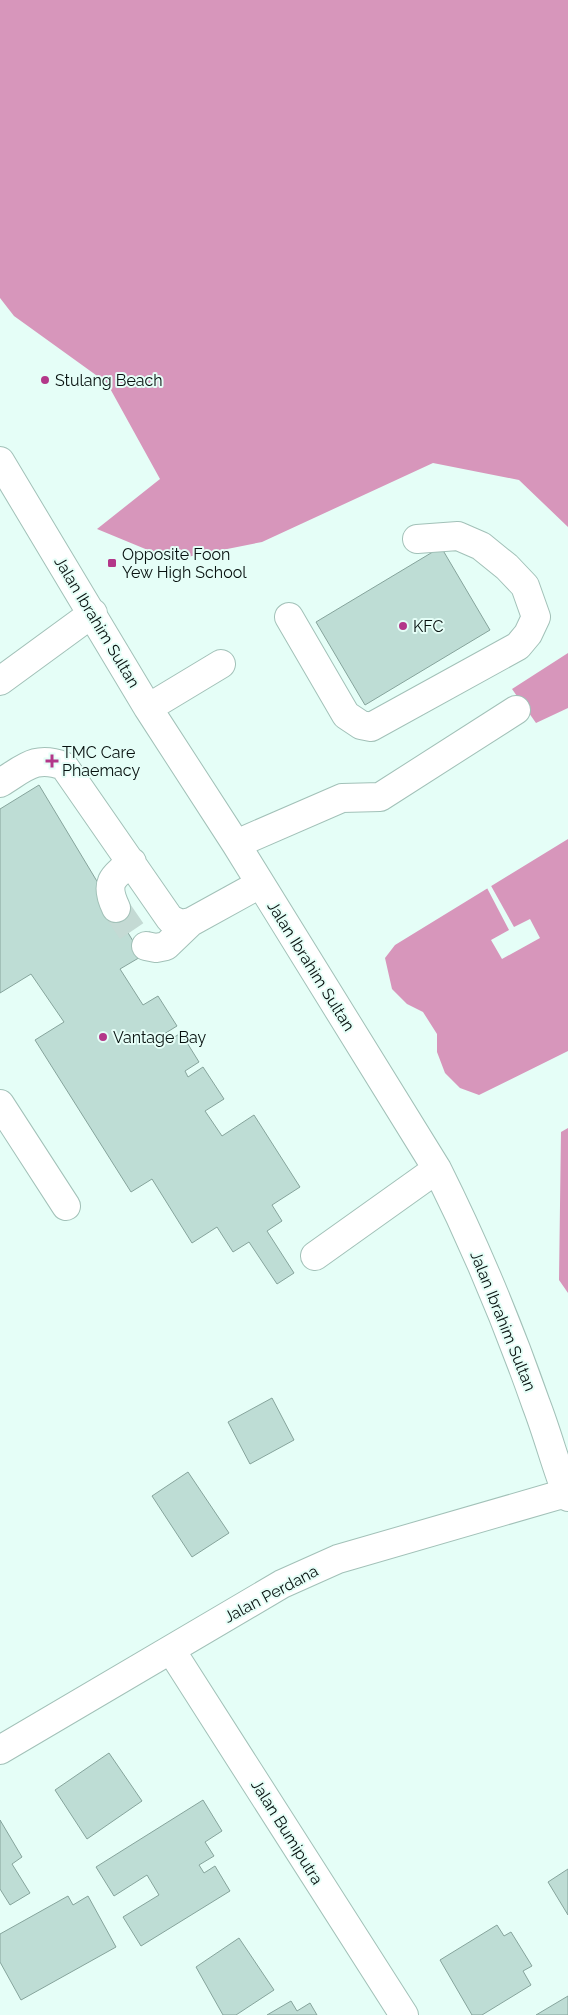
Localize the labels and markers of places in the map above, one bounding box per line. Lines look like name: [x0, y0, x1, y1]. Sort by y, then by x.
place label: Stulang Beach: [55, 371, 163, 390]
marker: Stulang Beach: [39, 374, 51, 386]
place label: Opposite Foon Yew High School: [122, 545, 247, 582]
marker: Opposite Foon Yew High School: [106, 557, 118, 569]
place label: KFC: [413, 617, 443, 636]
marker: KFC: [397, 620, 409, 632]
place label: TMC Care Phaemacy: [62, 743, 140, 780]
marker: TMC Care Phaemacy: [46, 755, 58, 767]
place label: Vantage Bay: [113, 1028, 207, 1047]
marker: Vantage Bay: [97, 1031, 109, 1043]

